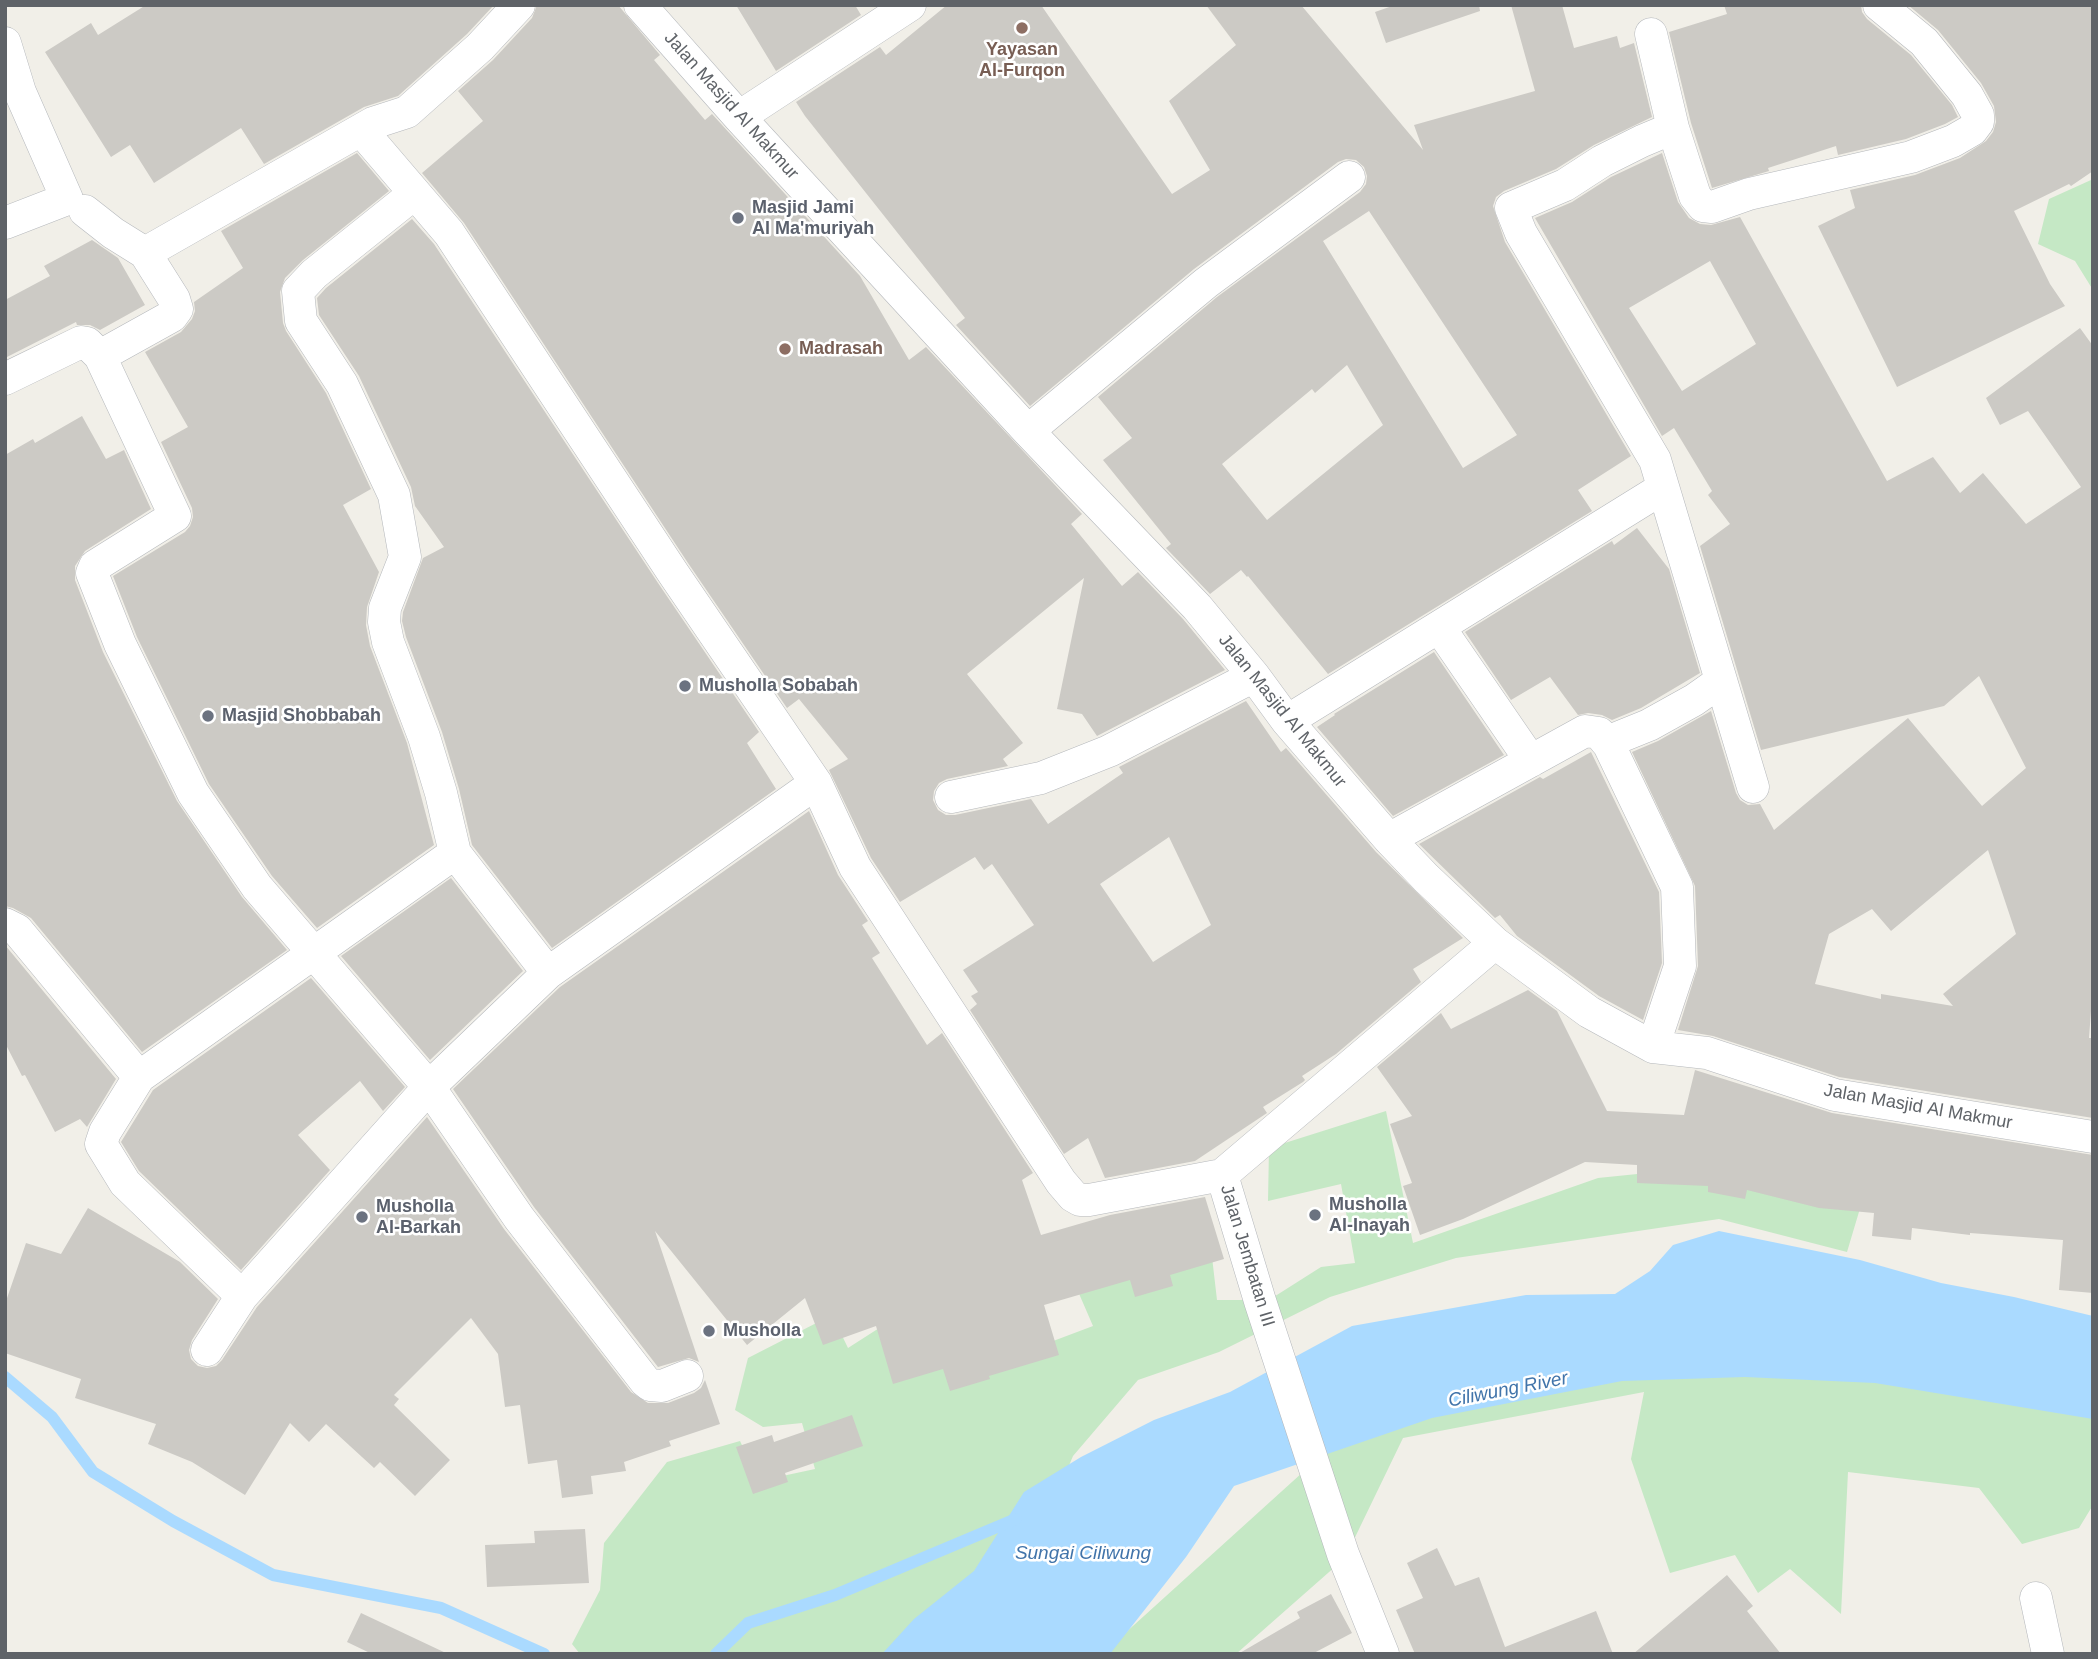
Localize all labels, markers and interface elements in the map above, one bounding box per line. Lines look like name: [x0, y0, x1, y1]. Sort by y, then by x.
marker: Yayasan Al-Furqon: [1014, 20, 1030, 36]
street label: Jalan Masjid Al Makmur: [659, 28, 803, 184]
place label: Yayasan Al-Furqon: [979, 39, 1065, 82]
place label: Masjid Jami Al Ma'muriyah: [752, 197, 874, 240]
marker: Masjid Jami Al Ma'muriyah: [730, 210, 746, 226]
place label: Madrasah: [799, 338, 883, 360]
marker: Madrasah: [777, 341, 793, 357]
street label: Jalan Masjid Al Makmur: [1213, 630, 1351, 792]
place label: Musholla Sobabah: [699, 675, 858, 697]
marker: Musholla Sobabah: [677, 678, 693, 694]
place label: Masjid Shobbabah: [222, 705, 381, 727]
marker: Masjid Shobbabah: [200, 708, 216, 724]
street label: Jalan Masjid Al Makmur: [1822, 1080, 2014, 1134]
street label: Jalan Jembatan III: [1215, 1183, 1279, 1329]
place label: Musholla Al-Inayah: [1329, 1194, 1410, 1236]
place label: Musholla Al-Barkah: [376, 1196, 461, 1238]
marker: Musholla Al-Inayah: [1307, 1207, 1323, 1223]
marker: Musholla Al-Barkah: [354, 1209, 370, 1225]
place label: Musholla: [723, 1320, 801, 1342]
marker: Musholla: [701, 1323, 717, 1339]
water label: Ciliwung River: [1446, 1367, 1570, 1413]
water label: Sungai Ciliwung: [1015, 1543, 1151, 1565]

